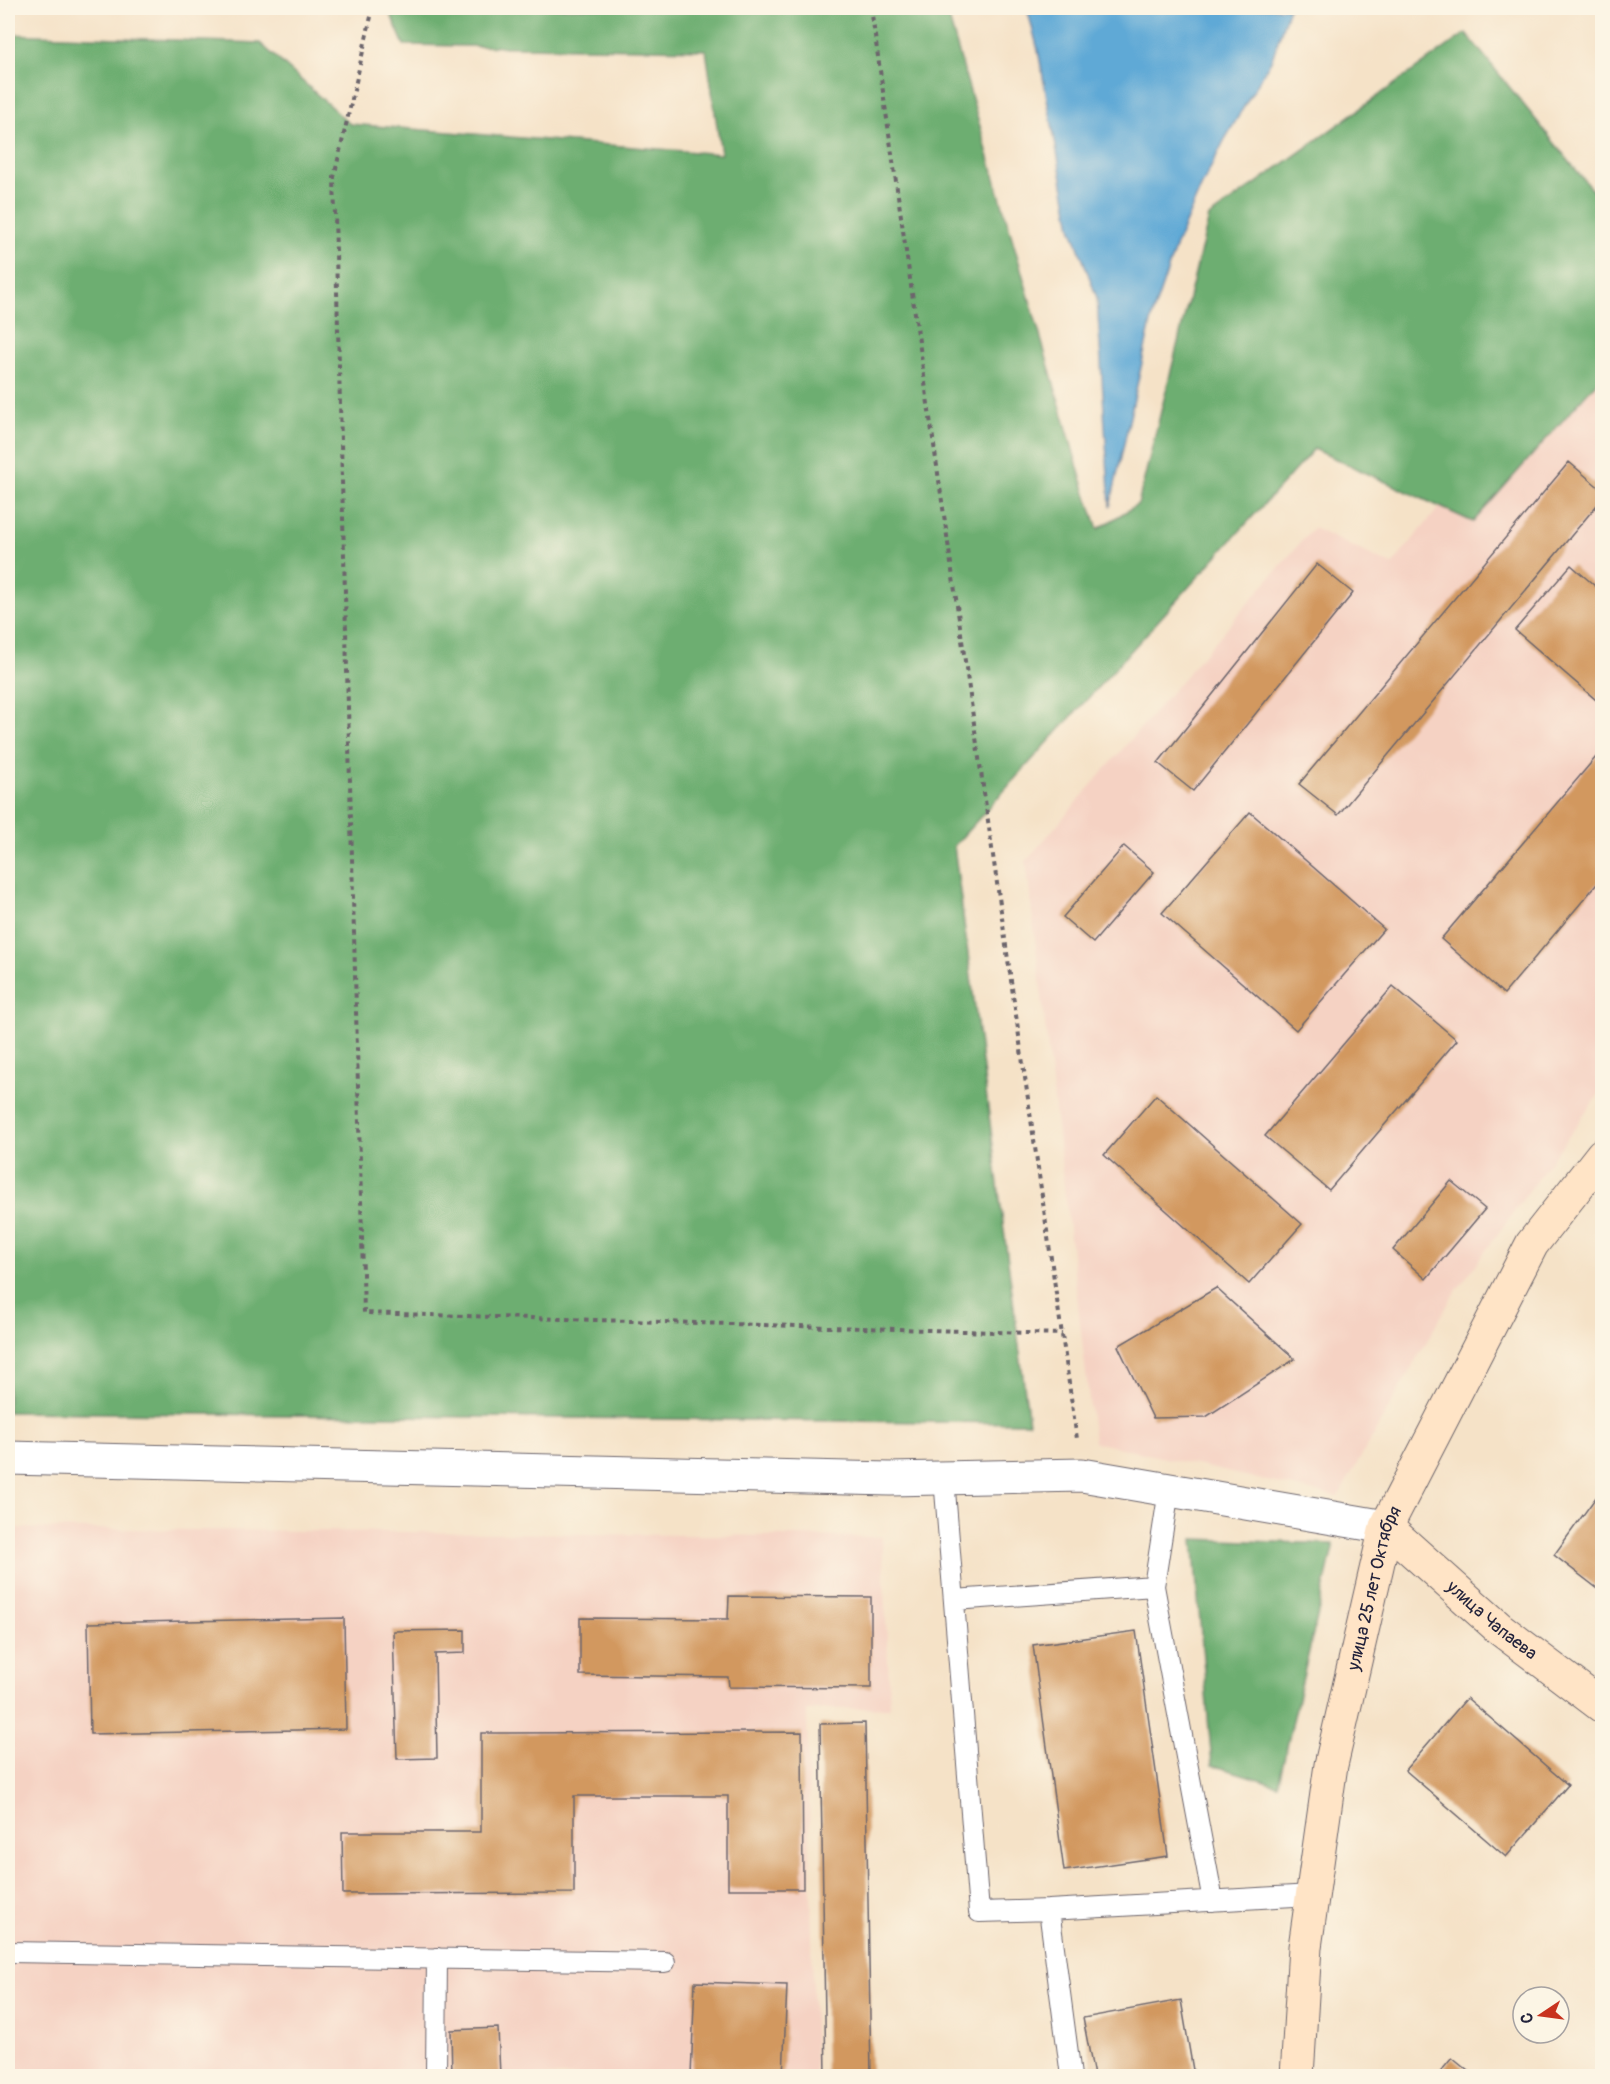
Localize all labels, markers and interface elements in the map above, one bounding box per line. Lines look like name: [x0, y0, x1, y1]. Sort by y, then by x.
street label: улица 25 лет Октября: [1342, 1502, 1407, 1674]
street label: улица Чапаева: [1441, 1575, 1542, 1665]
north arrow: [1511, 1985, 1571, 2045]
text: С: [1516, 2011, 1538, 2025]

